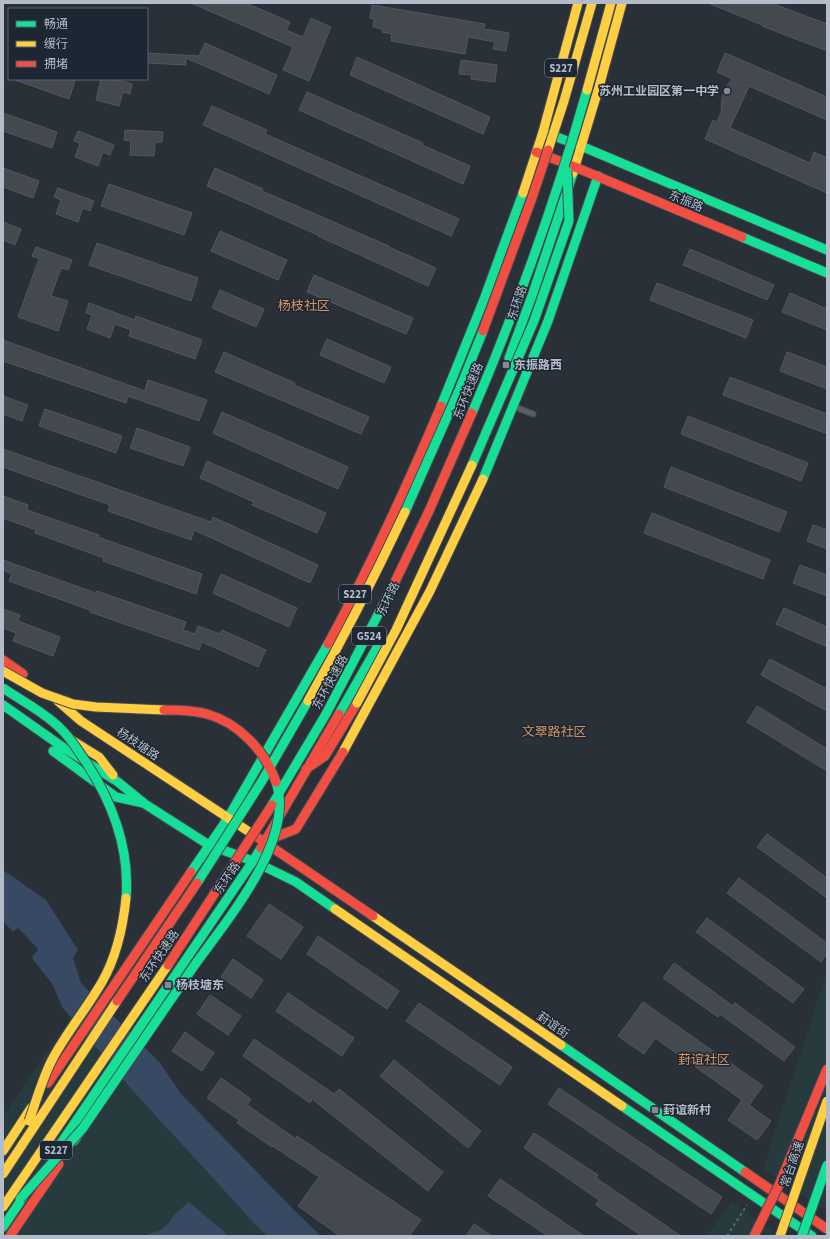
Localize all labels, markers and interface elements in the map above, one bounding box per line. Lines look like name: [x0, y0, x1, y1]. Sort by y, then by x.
legend: [8, 8, 148, 80]
text: 畅通: [44, 16, 68, 33]
text: 缓行: [44, 36, 68, 53]
text: 拥堵: [44, 56, 68, 73]
road number: S227: [545, 59, 577, 77]
place label: 苏州工业园区第一中学: [599, 83, 719, 100]
marker: 苏州工业园区第一中学: [722, 86, 732, 96]
street label: 东振路: [666, 187, 706, 216]
street label: 东环路: [504, 283, 531, 323]
district label: 杨枝社区: [278, 297, 330, 315]
place label: 东振路西: [514, 357, 562, 374]
street label: 东环快速路: [449, 360, 488, 422]
marker: 东振路西: [501, 360, 511, 370]
street label: 东环路: [373, 579, 404, 619]
road number: S227: [339, 585, 371, 603]
road number: G524: [352, 627, 386, 645]
street label: 东环快速路: [308, 652, 352, 713]
district label: 文翠路社区: [521, 723, 587, 741]
street label: 杨枝塘路: [113, 724, 162, 765]
street label: 东环路: [210, 859, 245, 898]
street label: 东环快速路: [136, 927, 183, 986]
place label: 杨枝塘东: [176, 977, 224, 994]
marker: 杨枝塘东: [163, 980, 173, 990]
street label: 葑谊街: [533, 1008, 572, 1043]
district label: 葑谊社区: [678, 1051, 730, 1069]
place label: 葑谊新村: [663, 1102, 711, 1119]
marker: 葑谊新村: [650, 1105, 660, 1115]
street label: 常台高速: [777, 1139, 808, 1190]
road number: S227: [40, 1141, 72, 1159]

